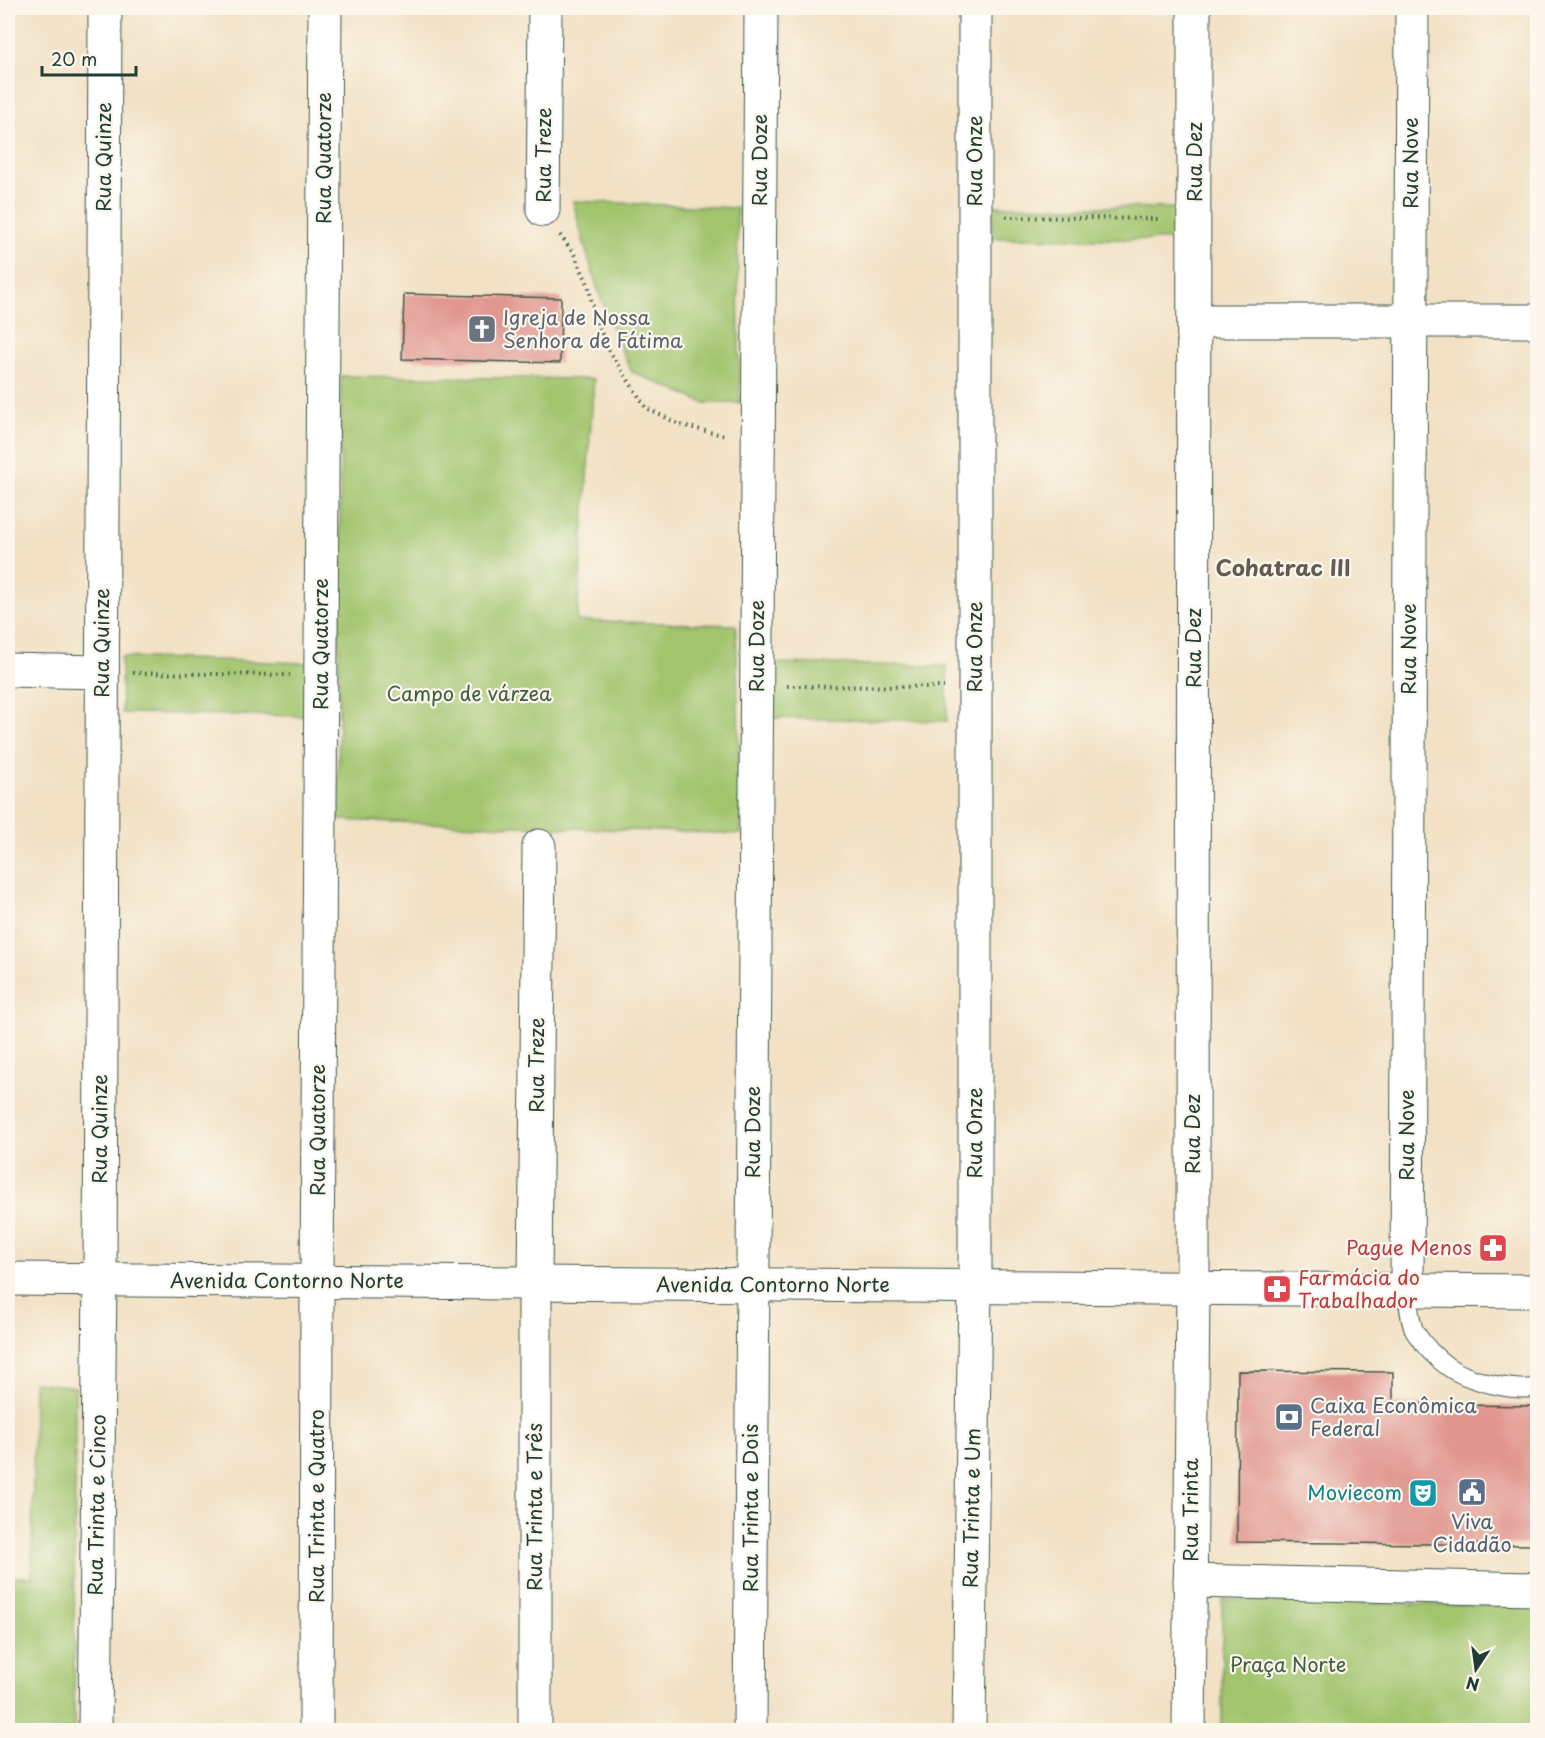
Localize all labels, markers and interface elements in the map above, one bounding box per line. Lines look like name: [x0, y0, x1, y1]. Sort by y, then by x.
scale bar: [42, 39, 136, 77]
text: 20 m: [51, 45, 97, 72]
street label: Rua Quatorze: [308, 92, 338, 224]
street label: Rua Quinze: [88, 102, 118, 212]
street label: Rua Treze: [528, 107, 558, 203]
street label: Rua Doze: [744, 114, 774, 206]
street label: Rua Onze: [959, 115, 989, 207]
street label: Rua Nove: [1395, 117, 1425, 209]
street label: Rua Dez: [1179, 122, 1209, 202]
place label: Igreja de Nossa Senhora de Fátima: [503, 302, 683, 355]
church icon: Igreja de Nossa Senhora de Fátima: [466, 313, 498, 345]
district label: Cohatrac III: [1216, 550, 1350, 583]
street label: Rua Quatorze: [305, 578, 335, 710]
street label: Rua Quinze: [86, 588, 116, 698]
street label: Rua Doze: [741, 600, 771, 692]
street label: Rua Onze: [959, 601, 989, 693]
street label: Rua Nove: [1393, 603, 1423, 695]
street label: Rua Dez: [1178, 608, 1208, 688]
park label: Campo de várzea: [386, 678, 552, 708]
street label: Rua Treze: [521, 1017, 551, 1113]
street label: Rua Quatorze: [302, 1064, 332, 1196]
street label: Rua Quinze: [84, 1074, 114, 1184]
street label: Rua Doze: [737, 1086, 767, 1178]
street label: Rua Onze: [959, 1087, 989, 1179]
street label: Rua Nove: [1391, 1089, 1421, 1181]
street label: Rua Dez: [1177, 1094, 1207, 1174]
place label: Pague Menos: [1346, 1232, 1472, 1262]
pharmacy icon: Pague Menos: [1477, 1232, 1509, 1264]
place label: Farmácia do Trabalhador: [1298, 1262, 1420, 1315]
street label: Avenida Contorno Norte: [170, 1265, 404, 1295]
street label: Avenida Contorno Norte: [656, 1269, 890, 1299]
pharmacy icon: Farmácia do Trabalhador: [1261, 1273, 1293, 1305]
place label: Caixa Econômica Federal: [1310, 1390, 1477, 1443]
bank icon: Caixa Econômica Federal: [1273, 1401, 1305, 1433]
street label: Rua Trinta e Quatro: [301, 1409, 331, 1603]
street label: Rua Trinta e Cinco: [79, 1414, 113, 1596]
street label: Rua Trinta e Três: [519, 1423, 549, 1591]
street label: Rua Trinta e Dois: [735, 1424, 765, 1592]
street label: Rua Trinta e Um: [955, 1428, 987, 1588]
street label: Rua Trinta: [1175, 1458, 1205, 1562]
public building icon: Viva Cidadão: [1456, 1476, 1488, 1508]
place label: Moviecom: [1307, 1477, 1402, 1507]
theatre icon: Moviecom: [1407, 1477, 1439, 1509]
place label: Viva Cidadão: [1432, 1506, 1512, 1559]
north arrow: [1446, 1639, 1506, 1699]
park label: Praça Norte: [1230, 1649, 1346, 1679]
text: N: [1464, 1671, 1481, 1698]

